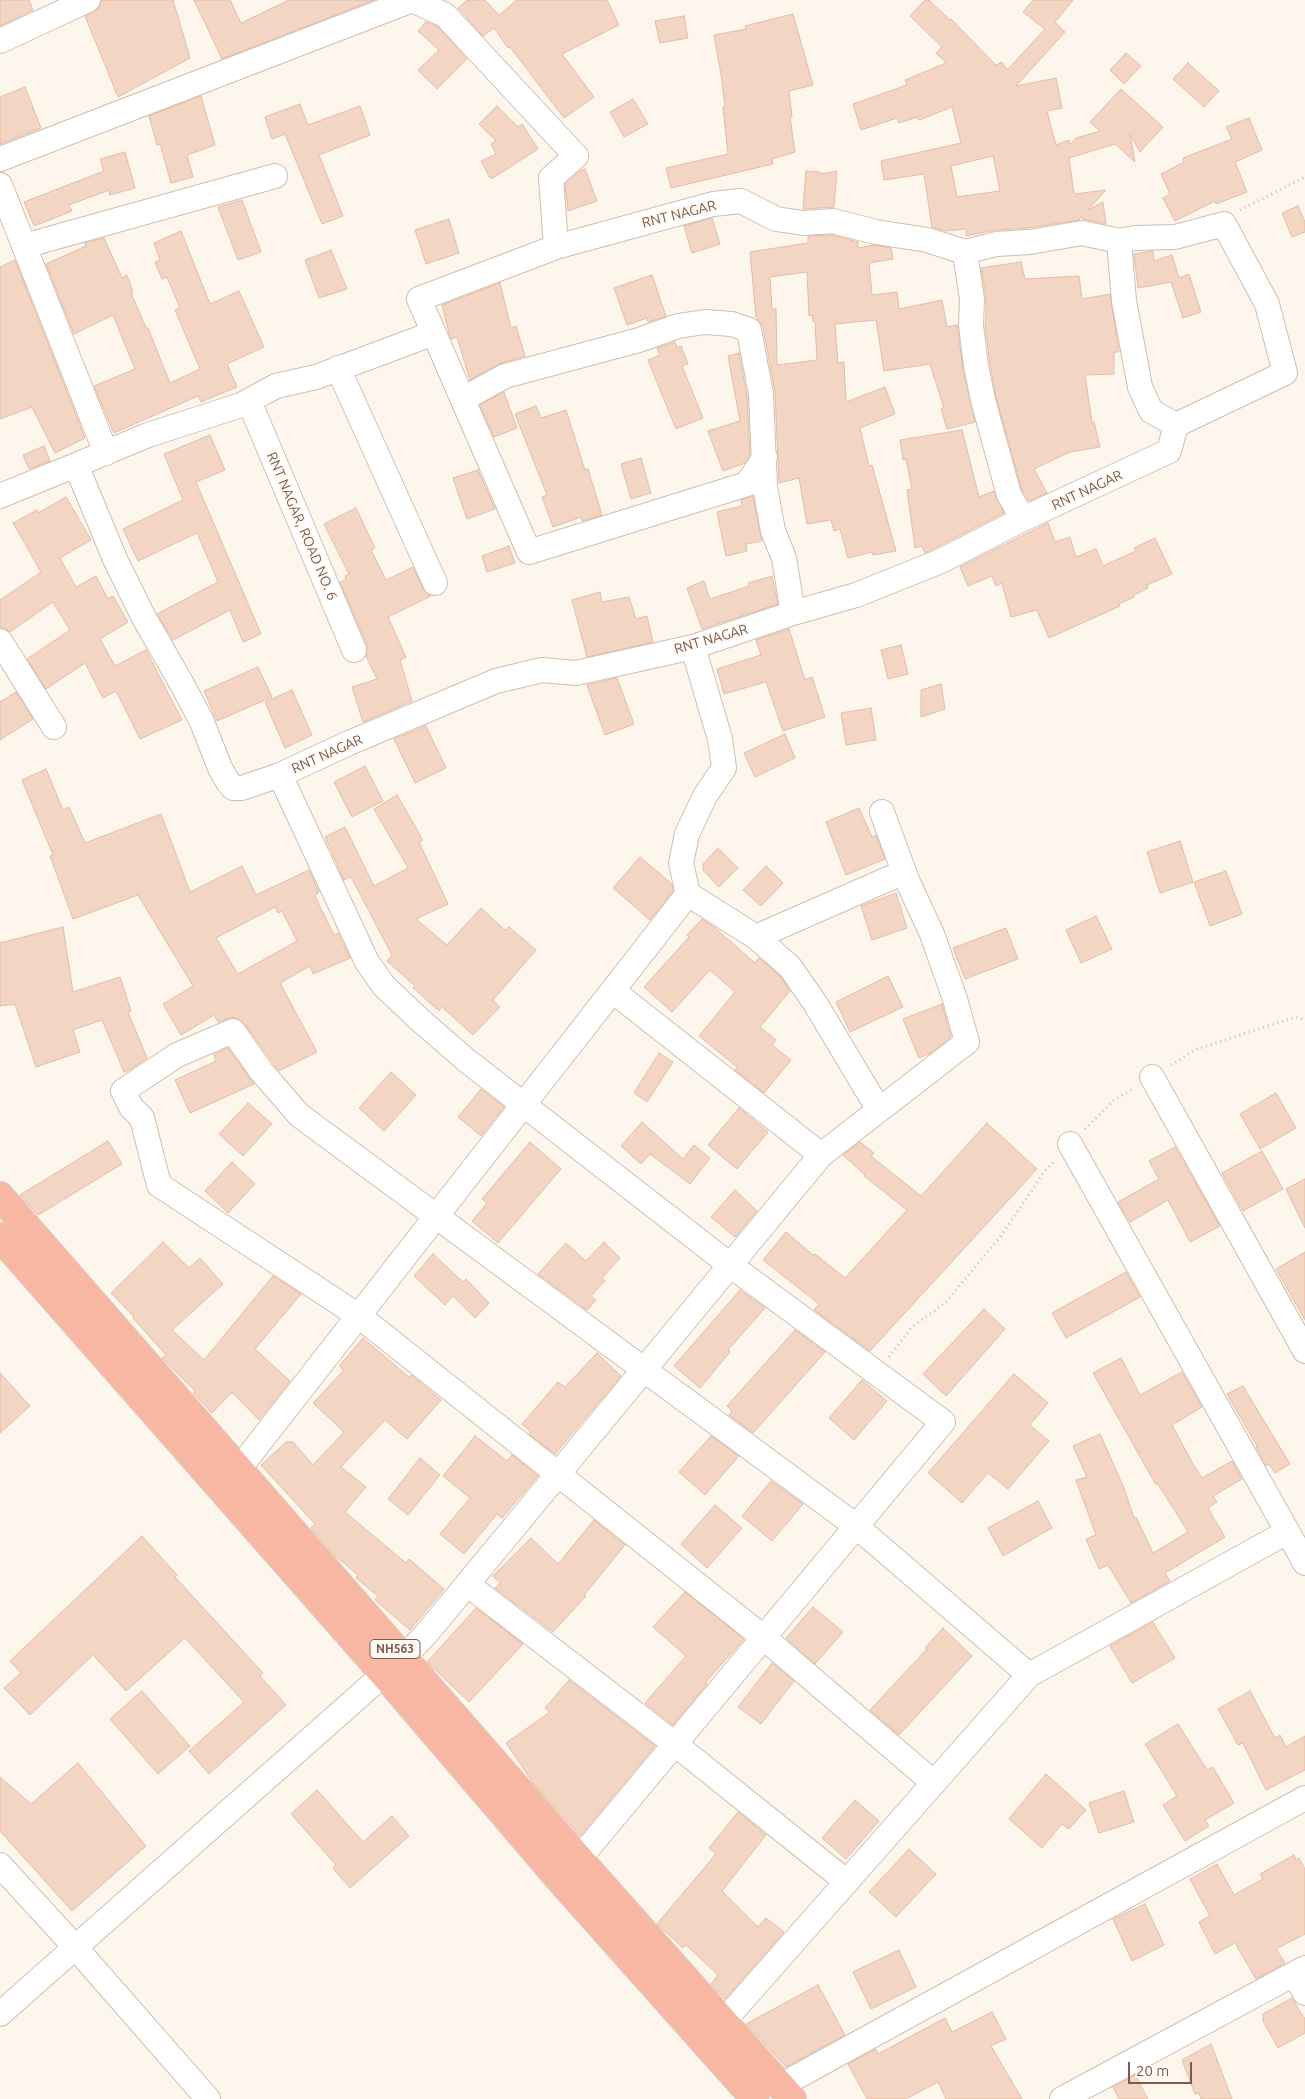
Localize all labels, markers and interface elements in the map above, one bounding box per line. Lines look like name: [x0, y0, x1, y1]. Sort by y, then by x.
street label: RNT NAGAR: [640, 197, 718, 231]
street label: RNT NAGAR, ROAD NO. 6: [263, 449, 341, 603]
street label: RNT NAGAR: [1049, 466, 1125, 514]
street label: RNT NAGAR: [672, 620, 750, 658]
street label: RNT NAGAR: [289, 731, 365, 777]
road number: NH563: [370, 1640, 420, 1658]
scale bar: [1130, 2052, 1194, 2084]
text: 20 m: [1136, 2062, 1169, 2079]

